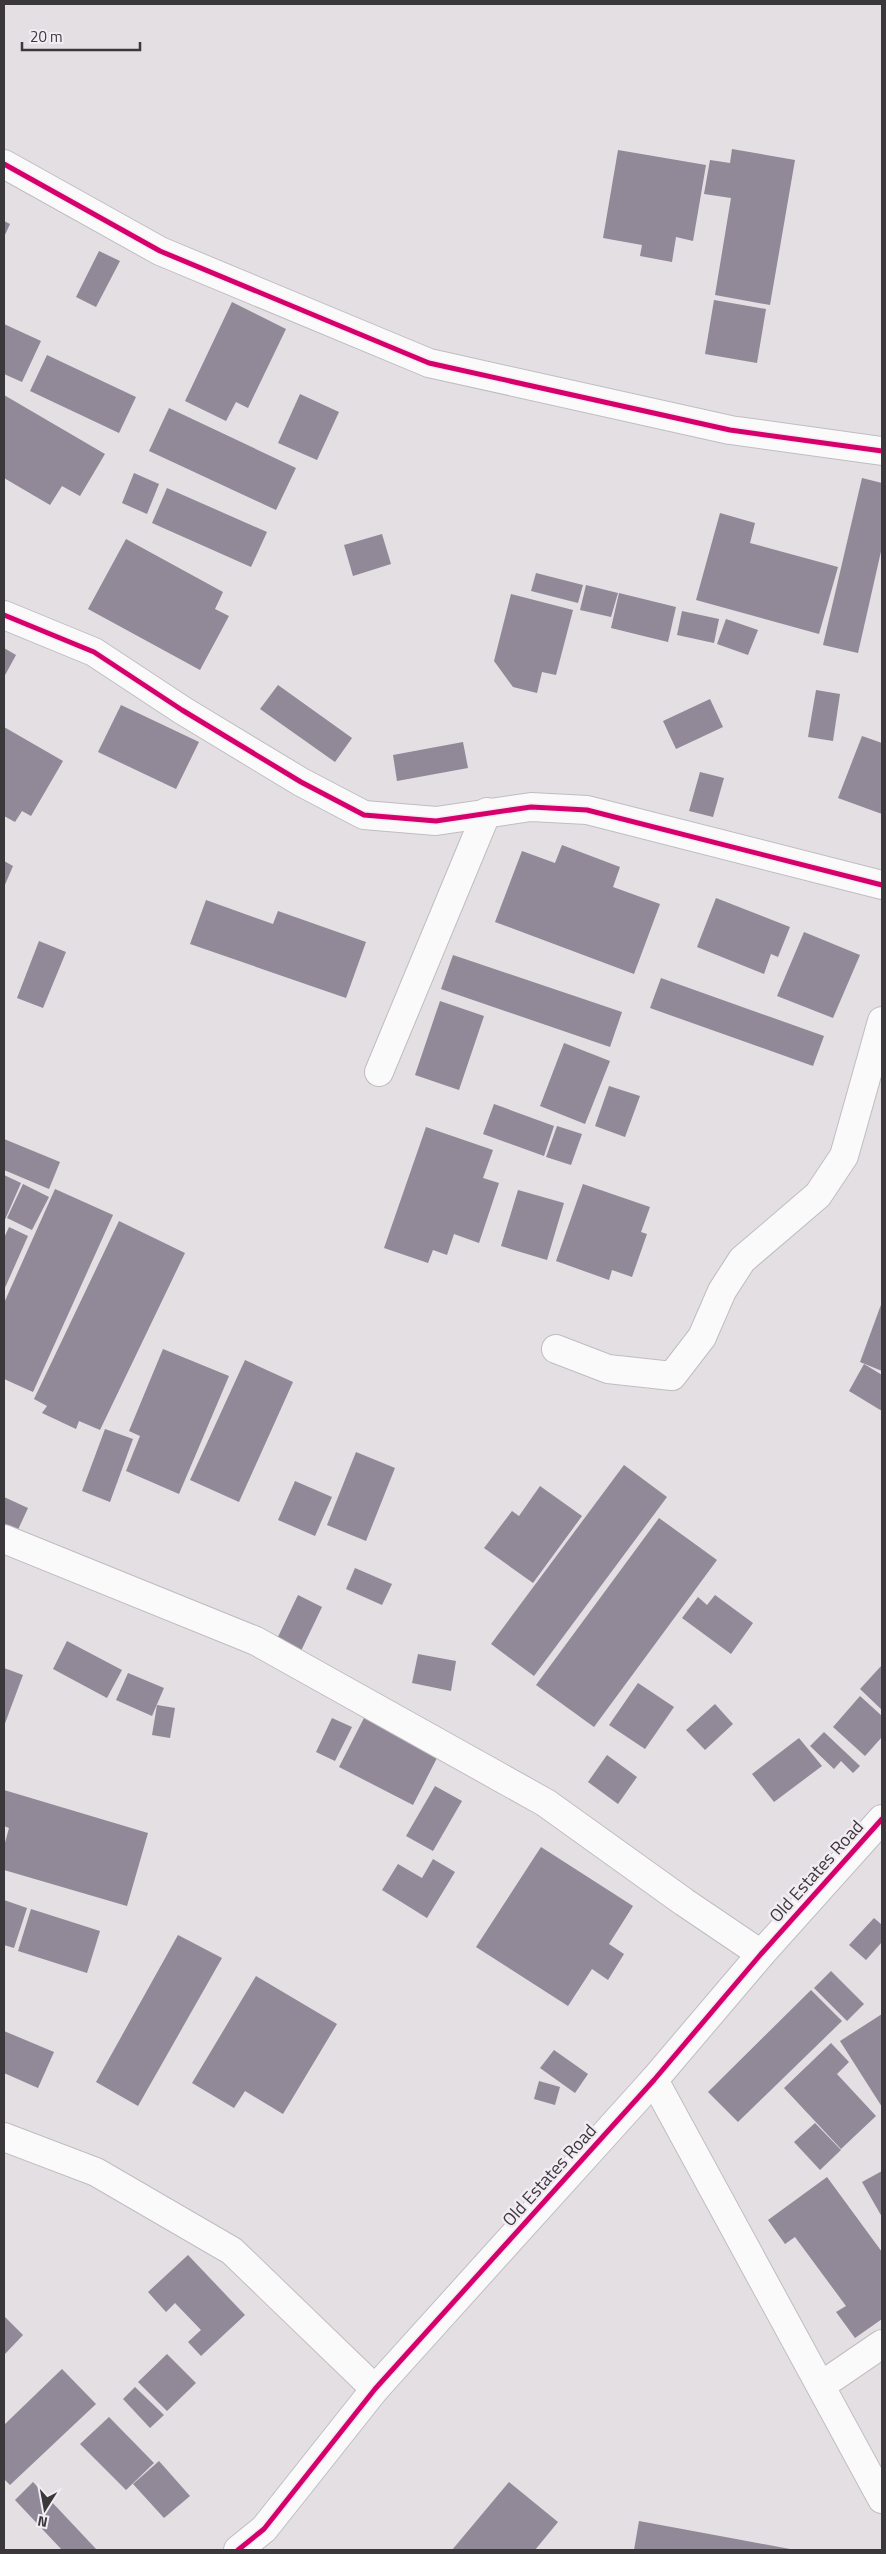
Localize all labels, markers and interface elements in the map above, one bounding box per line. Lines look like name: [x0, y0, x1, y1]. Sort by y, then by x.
scale bar: [22, 20, 140, 52]
text: 20 m: [30, 25, 63, 48]
street label: Old Estates Road: [763, 1814, 869, 1928]
street label: Old Estates Road: [496, 2118, 602, 2232]
north arrow: [20, 2484, 70, 2534]
text: N: [36, 2511, 49, 2533]

